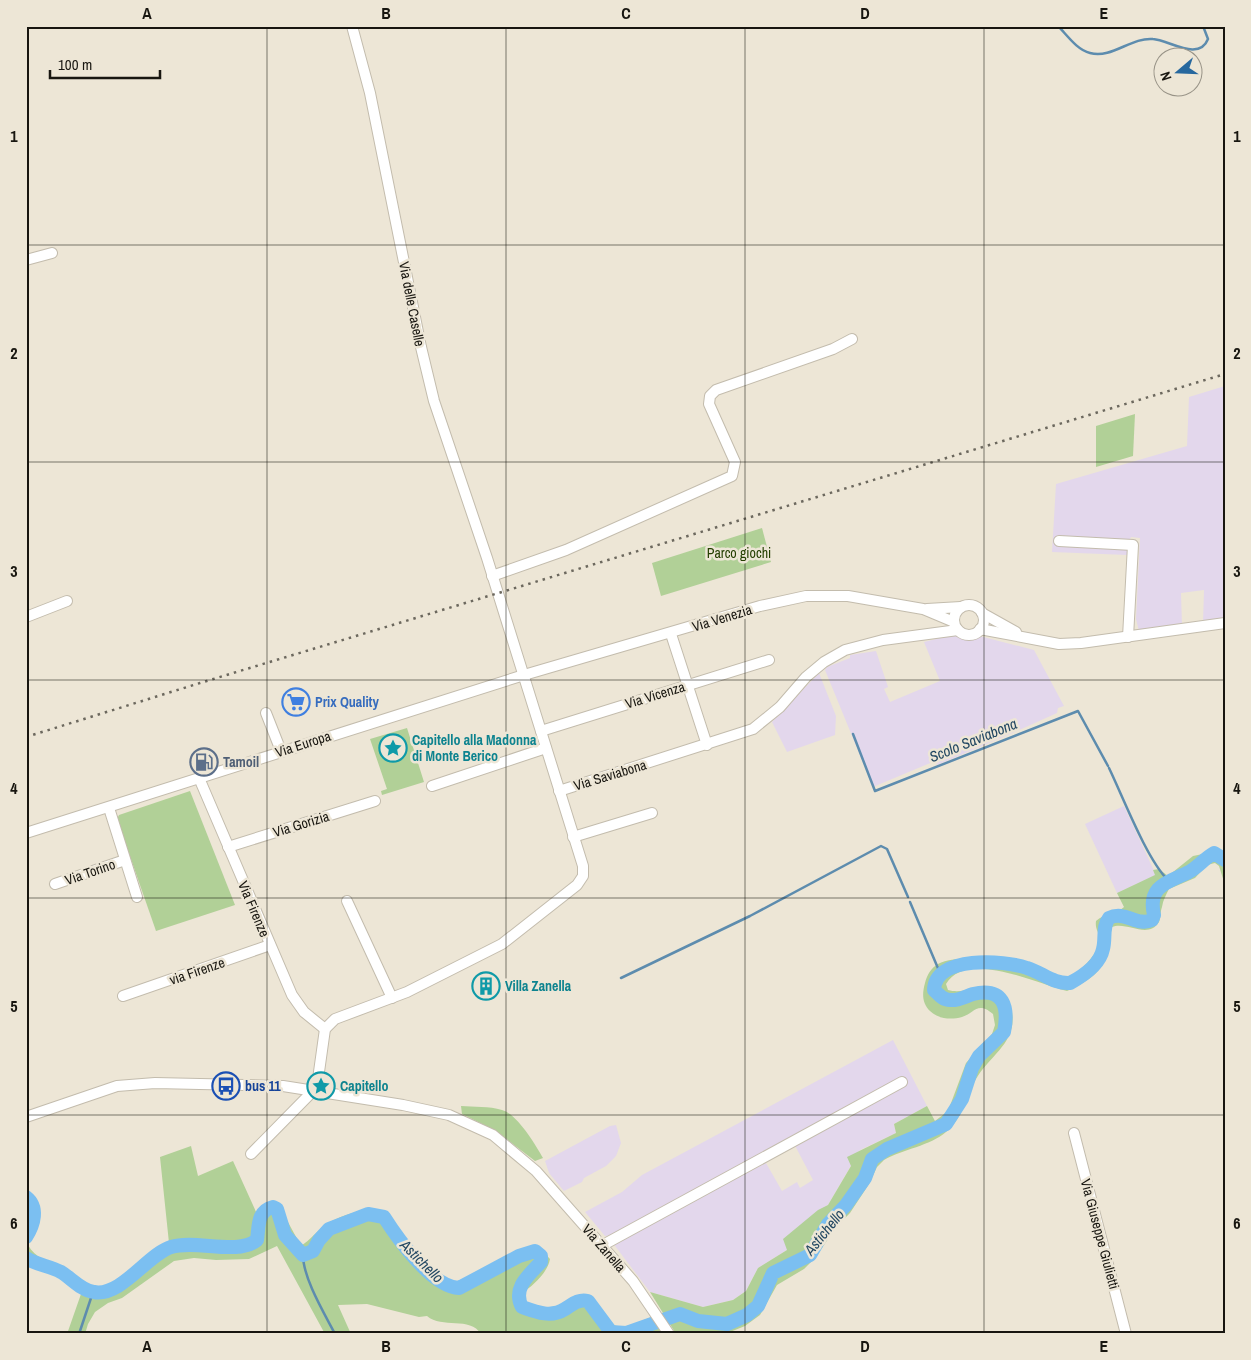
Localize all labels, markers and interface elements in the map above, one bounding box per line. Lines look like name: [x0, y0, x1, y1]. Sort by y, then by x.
text: A: [142, 2, 152, 24]
text: B: [381, 2, 391, 24]
text: C: [621, 2, 631, 24]
text: D: [860, 2, 870, 24]
text: E: [1100, 2, 1109, 24]
scale bar: [50, 48, 160, 80]
north arrow: [1154, 48, 1204, 98]
text: 100 m: [58, 54, 92, 75]
text: N: [1156, 69, 1176, 83]
text: 1: [10, 125, 18, 147]
text: 1: [1233, 125, 1241, 147]
street label: Via delle Caselle: [395, 260, 429, 348]
text: 2: [10, 342, 18, 364]
text: 2: [1233, 342, 1241, 364]
park label: Parco giochi: [707, 544, 771, 562]
text: 3: [10, 560, 18, 582]
text: 3: [1233, 560, 1241, 582]
street label: Via Venezia: [690, 600, 755, 636]
street label: Via Vicenza: [623, 677, 688, 713]
supermarket icon: Prix Quality: [281, 687, 311, 717]
place label: Prix Quality: [315, 693, 379, 711]
water label: Scolo Saviabona: [926, 713, 1020, 767]
street label: Via Europa: [273, 726, 334, 761]
place label: Capitello alla Madonna di Monte Berico: [412, 731, 537, 765]
place icon: Capitello alla Madonna di Monte Berico: [378, 733, 408, 763]
fuel station icon: Tamoil: [189, 747, 219, 777]
place label: Tamoil: [223, 753, 259, 771]
street label: Via Saviabona: [571, 755, 649, 795]
text: 4: [10, 777, 18, 799]
text: 4: [1233, 777, 1241, 799]
street label: Via Gorizia: [271, 807, 332, 841]
street label: Via Torino: [63, 855, 117, 889]
street label: Via Firenze: [234, 878, 274, 940]
street label: via Firenze: [167, 953, 227, 989]
building icon: Villa Zanella: [471, 971, 501, 1001]
place label: Villa Zanella: [505, 977, 572, 995]
text: 5: [10, 995, 18, 1017]
text: 5: [1233, 995, 1241, 1017]
bus stop icon: bus 11: [211, 1071, 241, 1101]
place icon: Capitello: [306, 1071, 336, 1101]
place label: bus 11: [245, 1077, 281, 1095]
place label: Capitello: [340, 1077, 388, 1095]
street label: Via Giuseppe Giulietti: [1077, 1177, 1123, 1291]
water label: Astichello: [798, 1205, 849, 1260]
text: 6: [10, 1212, 18, 1234]
text: 6: [1233, 1212, 1241, 1234]
street label: Via Zanella: [578, 1220, 630, 1276]
water label: Astichello: [395, 1234, 448, 1287]
text: A: [142, 1335, 152, 1357]
text: B: [381, 1335, 391, 1357]
text: C: [621, 1335, 631, 1357]
text: D: [860, 1335, 870, 1357]
text: E: [1100, 1335, 1109, 1357]

